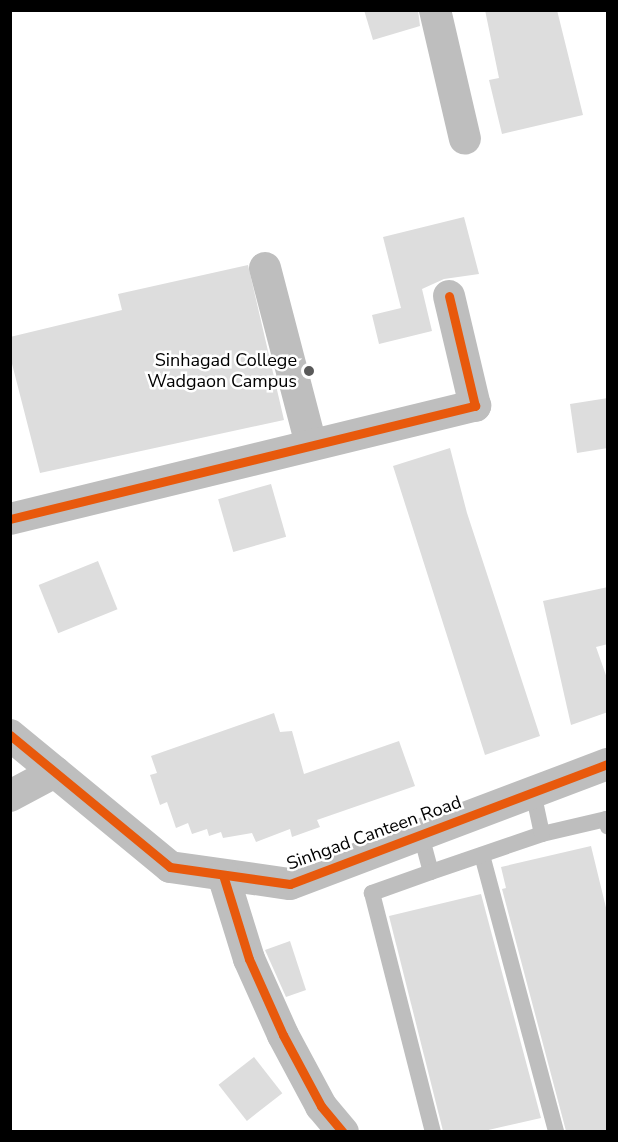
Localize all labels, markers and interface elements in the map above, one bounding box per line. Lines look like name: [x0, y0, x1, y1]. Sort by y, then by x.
place label: Sinhagad College Wadgaon Campus: [147, 350, 297, 392]
marker: Sinhagad College Wadgaon Campus: [302, 364, 316, 378]
street label: Sinhgad Canteen Road: [284, 791, 464, 875]

